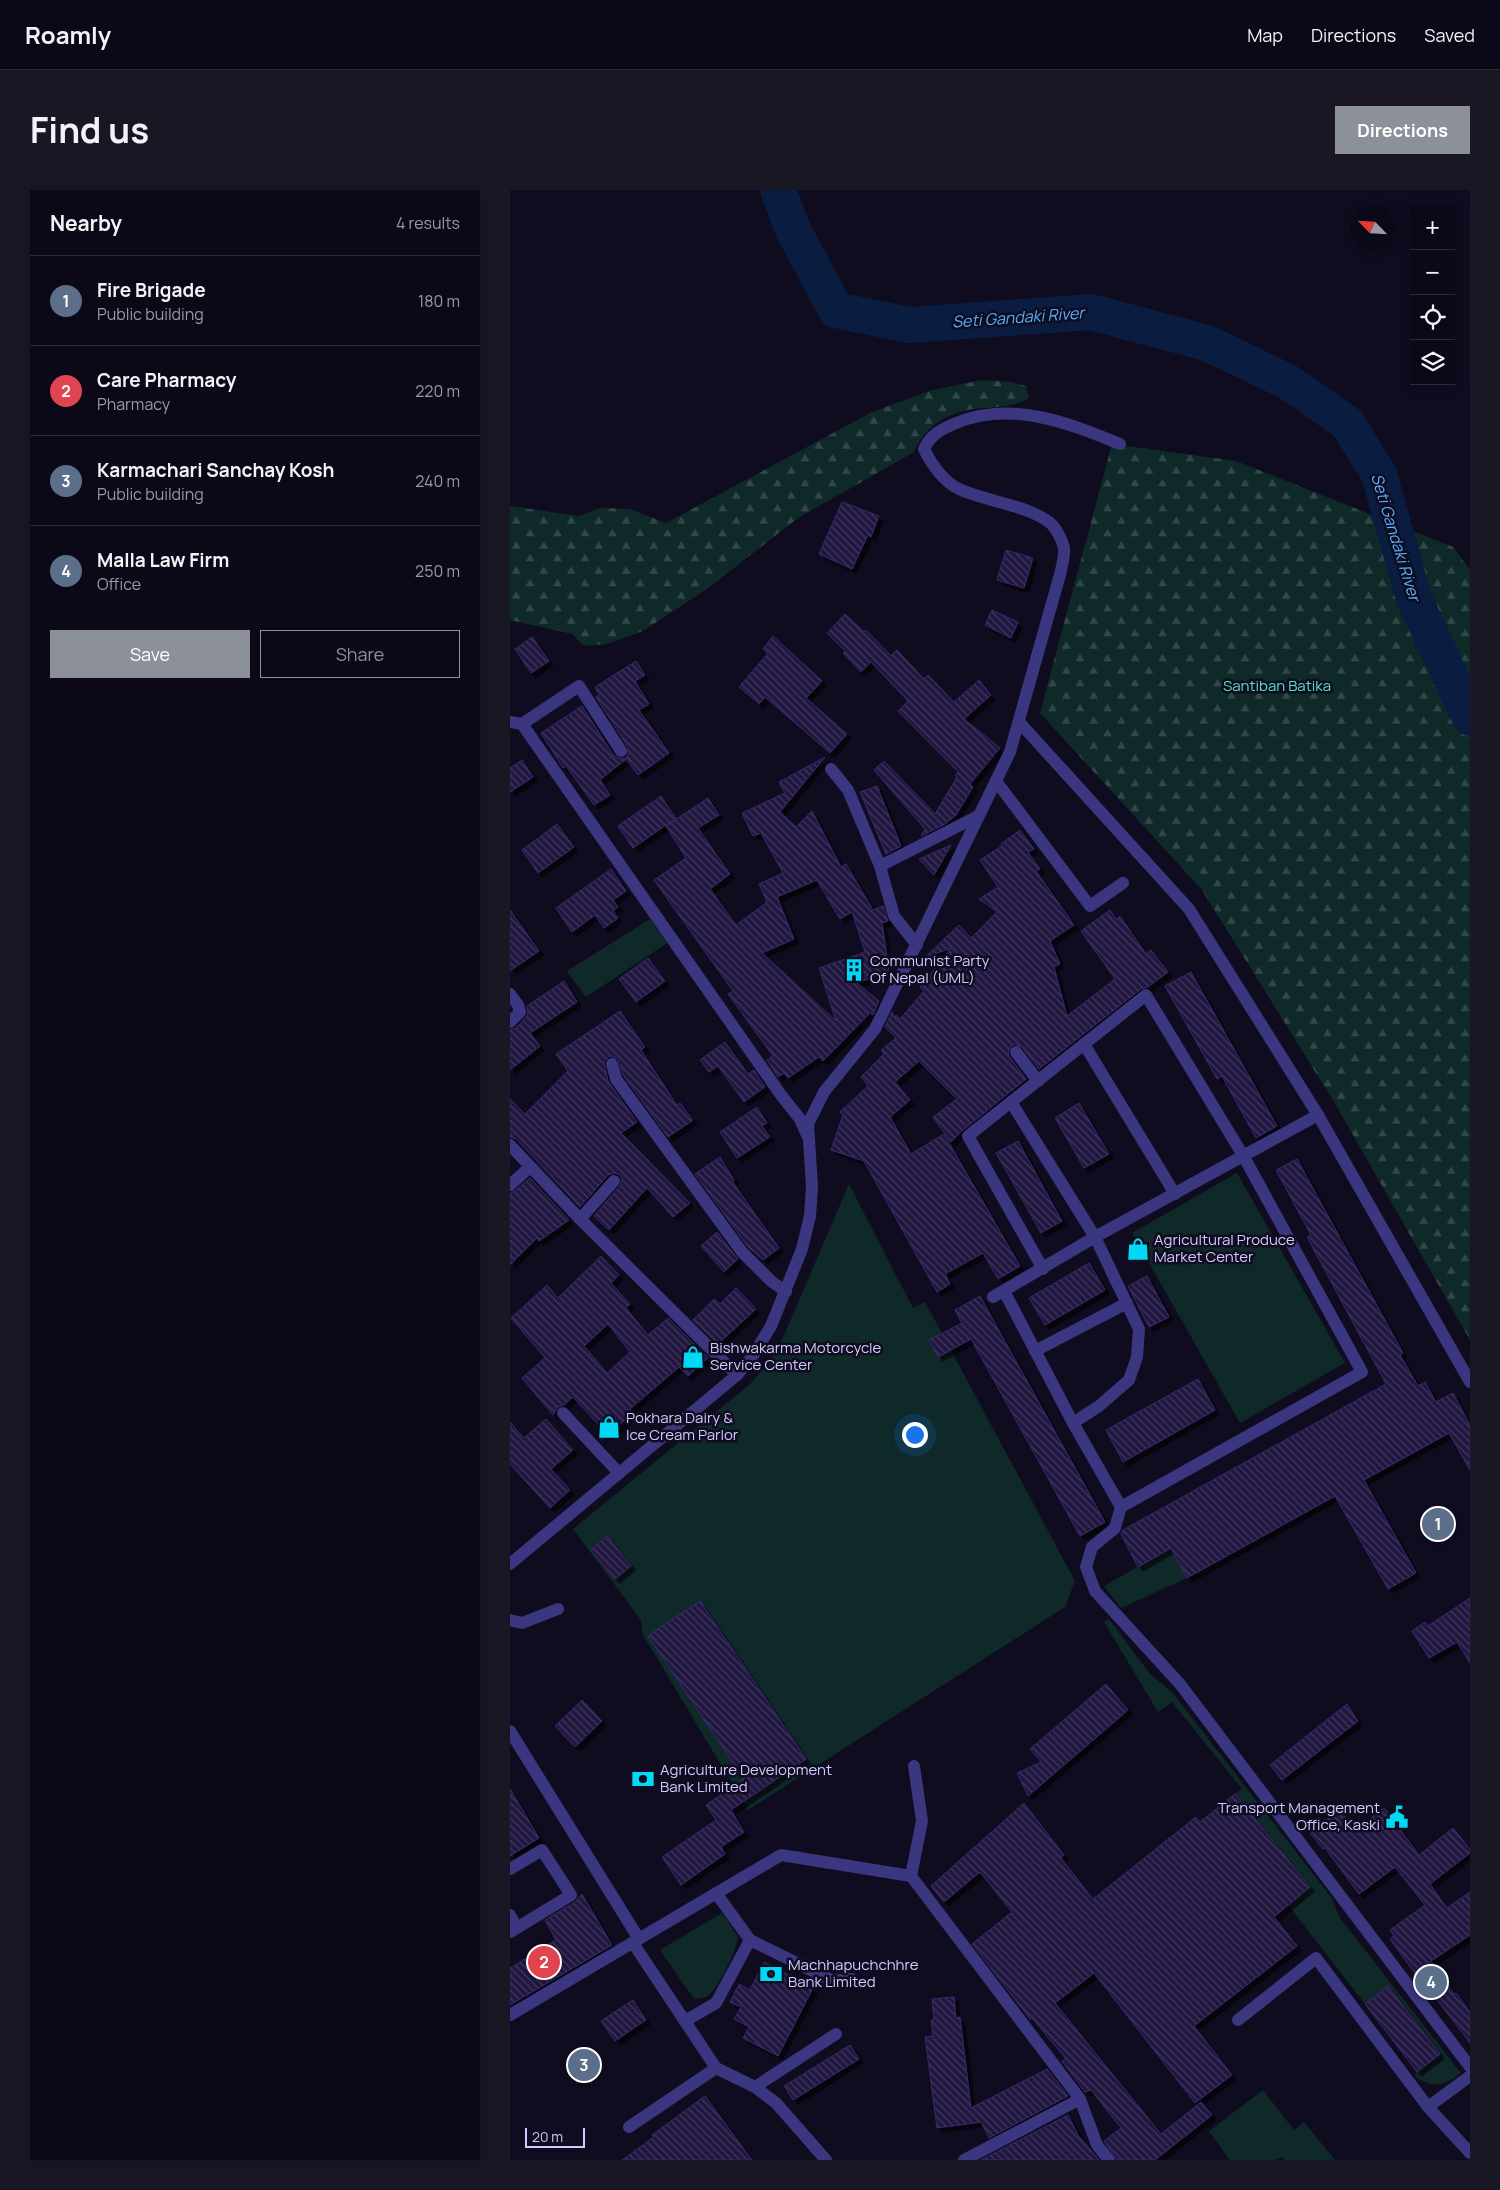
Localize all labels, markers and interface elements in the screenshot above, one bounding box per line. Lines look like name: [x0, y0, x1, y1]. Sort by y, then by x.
text: Roamly: [25, 18, 111, 51]
text: Map: [1247, 23, 1283, 47]
text: Directions: [1311, 23, 1396, 47]
text: Saved: [1424, 23, 1475, 47]
text: Find us: [30, 106, 149, 154]
button: Directions: [1335, 106, 1470, 154]
north arrow: [1350, 205, 1395, 250]
map controls: [1410, 205, 1455, 385]
button: +: [1410, 205, 1455, 250]
text: Nearby: [50, 209, 122, 237]
text: 4 results: [396, 212, 460, 234]
button: −: [1410, 250, 1455, 295]
text: Fire Brigade: [97, 277, 206, 303]
text: 1: [62, 290, 70, 312]
text: 180 m: [418, 290, 460, 312]
button: locate: [1410, 295, 1455, 340]
water label: Seti Gandaki River: [951, 301, 1087, 333]
text: Public building: [97, 303, 204, 325]
button: layers: [1410, 340, 1455, 385]
text: Care Pharmacy: [97, 367, 236, 393]
text: 2: [61, 380, 71, 402]
text: 220 m: [415, 380, 460, 402]
text: Pharmacy: [97, 393, 170, 415]
text: Karmachari Sanchay Kosh: [97, 457, 334, 483]
text: 3: [61, 470, 71, 492]
text: 240 m: [415, 470, 460, 492]
water label: Seti Gandaki River: [1366, 471, 1426, 606]
text: Public building: [97, 483, 204, 505]
text: Malla Law Firm: [97, 547, 229, 573]
text: 4: [61, 560, 71, 582]
text: 250 m: [415, 560, 460, 582]
text: Office: [97, 573, 141, 595]
button: Save: [50, 630, 250, 678]
button: Share: [260, 630, 460, 678]
park label: Santiban Batika: [1223, 675, 1331, 696]
place label: Communist Party Of Nepal (UML): [870, 950, 989, 988]
building icon: Communist Party Of Nepal (UML): [841, 957, 867, 983]
place label: Agricultural Produce Market Center: [1154, 1229, 1295, 1267]
shop icon: Agricultural Produce Market Center: [1125, 1236, 1151, 1262]
place label: Bishwakarma Motorcycle Service Center: [710, 1337, 882, 1375]
shop icon: Bishwakarma Motorcycle Service Center: [680, 1344, 706, 1370]
place label: Pokhara Dairy & Ice Cream Parlor: [626, 1407, 739, 1445]
shop icon: Pokhara Dairy & Ice Cream Parlor: [596, 1414, 622, 1440]
your location: [902, 1422, 928, 1448]
pin: 1: [1422, 1505, 1454, 1543]
place label: Agriculture Development Bank Limited: [660, 1759, 832, 1797]
bank icon: Agriculture Development Bank Limited: [630, 1766, 656, 1792]
place label: Transport Management Office, Kaski: [1218, 1797, 1380, 1835]
public building icon: Transport Management Office, Kaski: [1384, 1804, 1410, 1830]
pin: 2: [528, 1943, 560, 1981]
place label: Machhapuchchhre Bank Limited: [788, 1954, 919, 1992]
bank icon: Machhapuchchhre Bank Limited: [758, 1961, 784, 1987]
pin: 4: [1415, 1963, 1447, 2001]
pin: 3: [568, 2046, 600, 2084]
scale bar: [525, 2125, 585, 2148]
text: 20 m: [532, 2127, 563, 2146]

